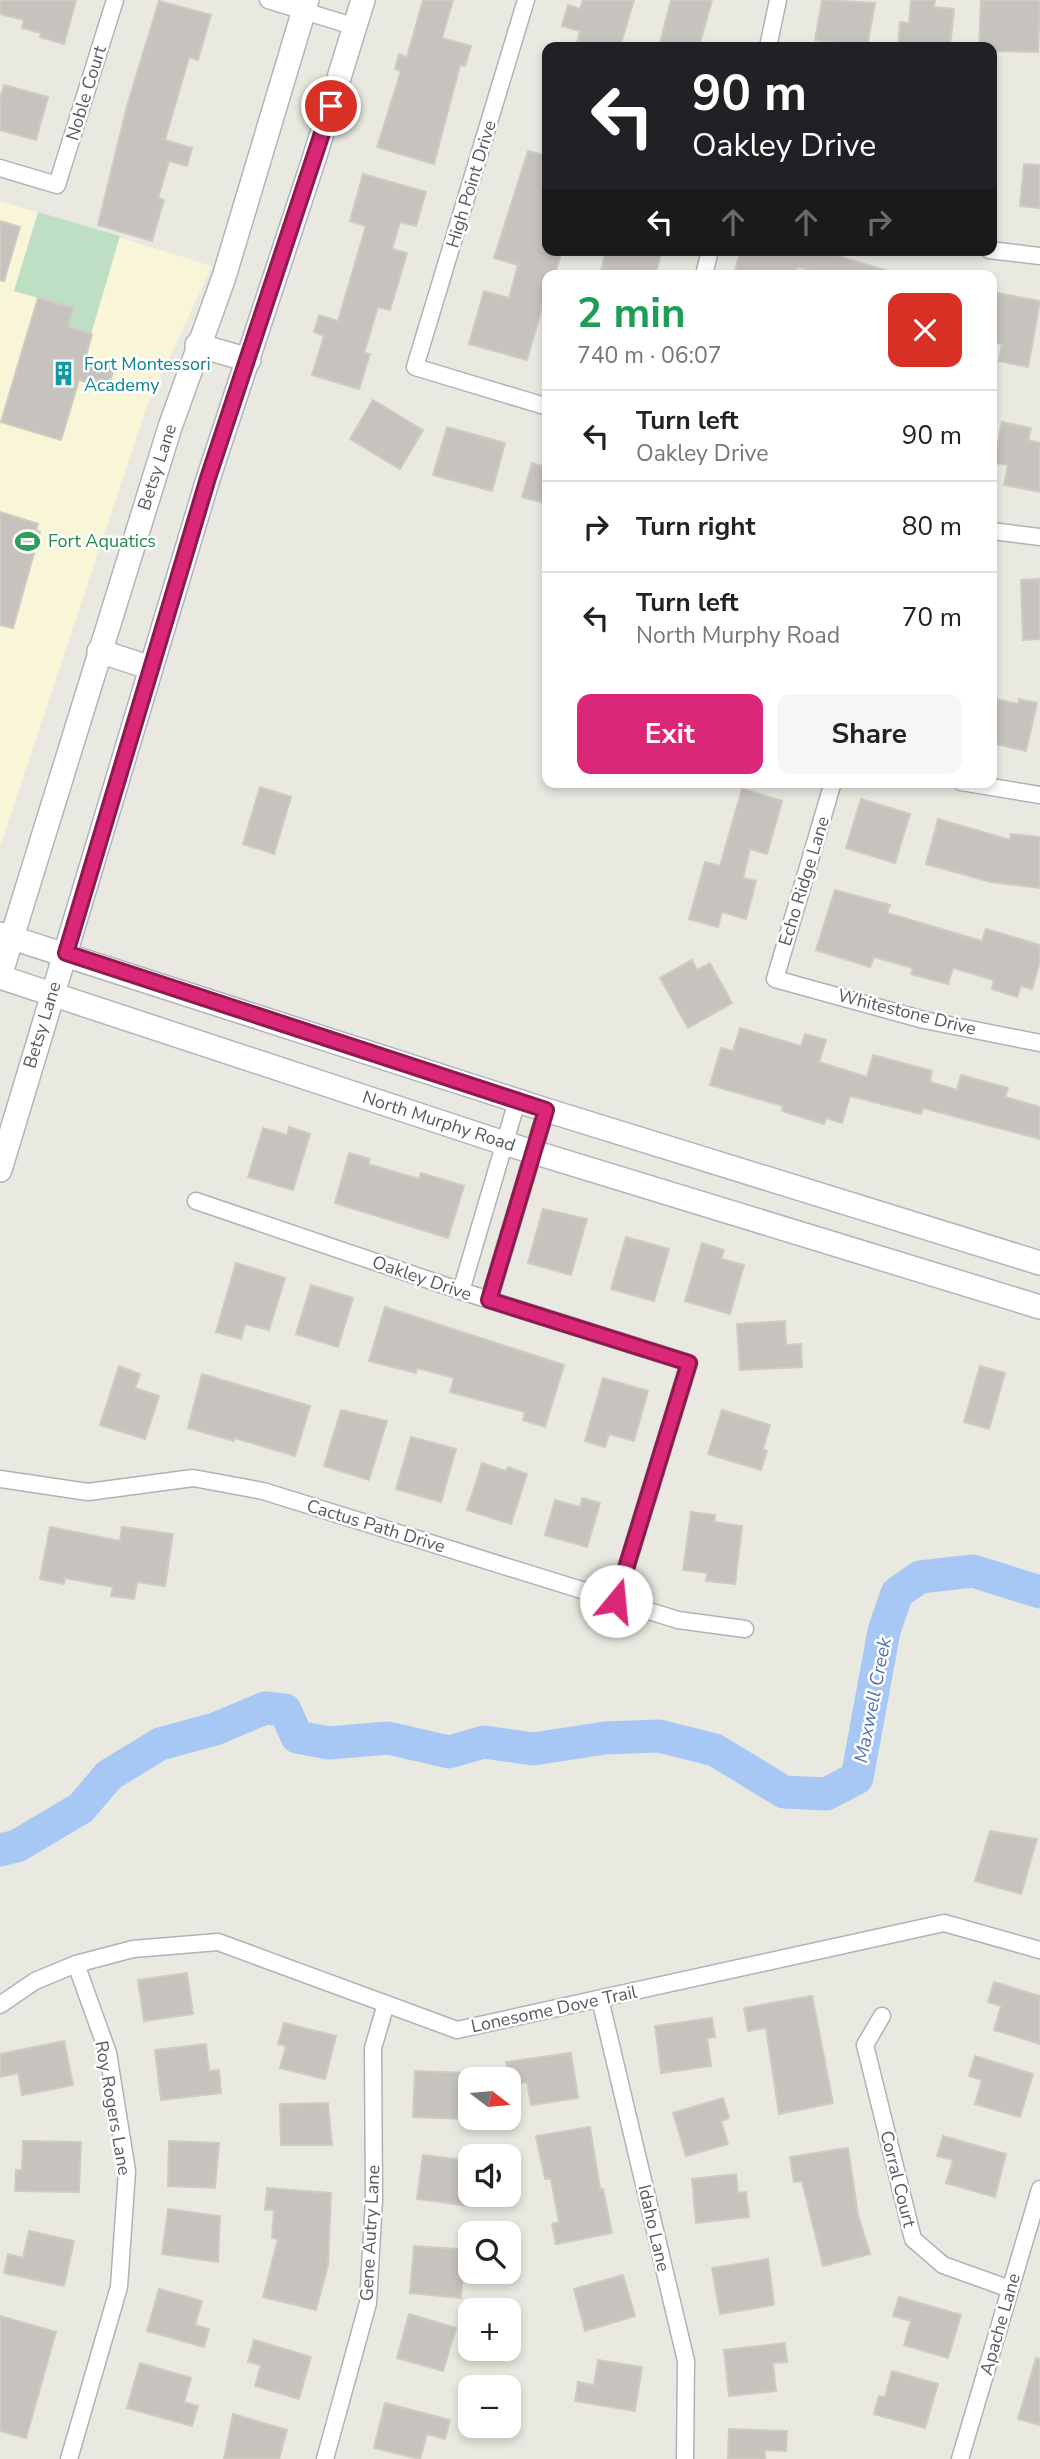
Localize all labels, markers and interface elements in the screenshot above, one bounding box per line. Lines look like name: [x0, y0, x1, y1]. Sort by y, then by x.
street label: Noble Court: [60, 42, 112, 143]
text: 90 m: [692, 60, 807, 127]
icon: left: [577, 70, 668, 161]
pin: [301, 76, 361, 136]
icon: arrive: [312, 87, 350, 125]
street label: High Point Drive: [440, 117, 502, 251]
text: Oakley Drive: [692, 124, 876, 167]
icon: left: [641, 203, 679, 241]
icon: ahead: [714, 203, 752, 241]
icon: ahead: [787, 203, 825, 241]
icon: right: [860, 203, 898, 241]
text: 2 min: [577, 285, 686, 342]
button: close: [888, 293, 962, 367]
text: 740 m · 06:07: [577, 340, 722, 371]
place label: Fort Montessori Academy: [84, 352, 211, 397]
building icon: Fort Montessori Academy: [50, 360, 78, 388]
text: Turn left: [636, 403, 739, 438]
icon: left: [577, 417, 615, 455]
text: 90 m: [902, 418, 962, 453]
street label: Betsy Lane: [132, 421, 182, 513]
text: Oakley Drive: [636, 438, 768, 469]
icon: right: [577, 508, 615, 546]
text: Turn right: [636, 509, 755, 544]
text: 80 m: [902, 509, 962, 544]
sports icon: Fort Aquatics: [14, 527, 42, 555]
place label: Fort Aquatics: [48, 529, 156, 553]
text: Turn left: [636, 585, 739, 620]
icon: left: [577, 599, 615, 637]
text: 70 m: [902, 600, 962, 635]
text: North Murphy Road: [636, 620, 840, 651]
button: Exit: [577, 694, 763, 774]
button: Share: [777, 694, 962, 774]
street label: Echo Ridge Lane: [773, 813, 835, 949]
street label: Betsy Lane: [17, 979, 67, 1071]
street label: Whitestone Drive: [835, 983, 979, 1041]
street label: North Murphy Road: [359, 1085, 519, 1157]
street label: Oakley Drive: [369, 1250, 475, 1306]
street label: Cactus Path Drive: [304, 1494, 448, 1558]
position arrow: [579, 1564, 653, 1638]
water label: Maxwell Creek: [848, 1635, 898, 1765]
street label: Lonesome Dove Trail: [469, 1980, 640, 2038]
street label: Roy Rogers Lane: [89, 2039, 137, 2177]
north arrow: [458, 2067, 522, 2130]
map controls: [458, 2067, 521, 2438]
street label: Corral Court: [874, 2128, 922, 2230]
button: sound: [458, 2144, 521, 2207]
street label: Gene Autry Lane: [354, 2164, 386, 2302]
street label: Idaho Lane: [632, 2182, 676, 2274]
button: search: [458, 2221, 521, 2284]
street label: Apache Lane: [974, 2270, 1026, 2378]
button: +: [458, 2298, 521, 2361]
button: −: [458, 2375, 521, 2438]

